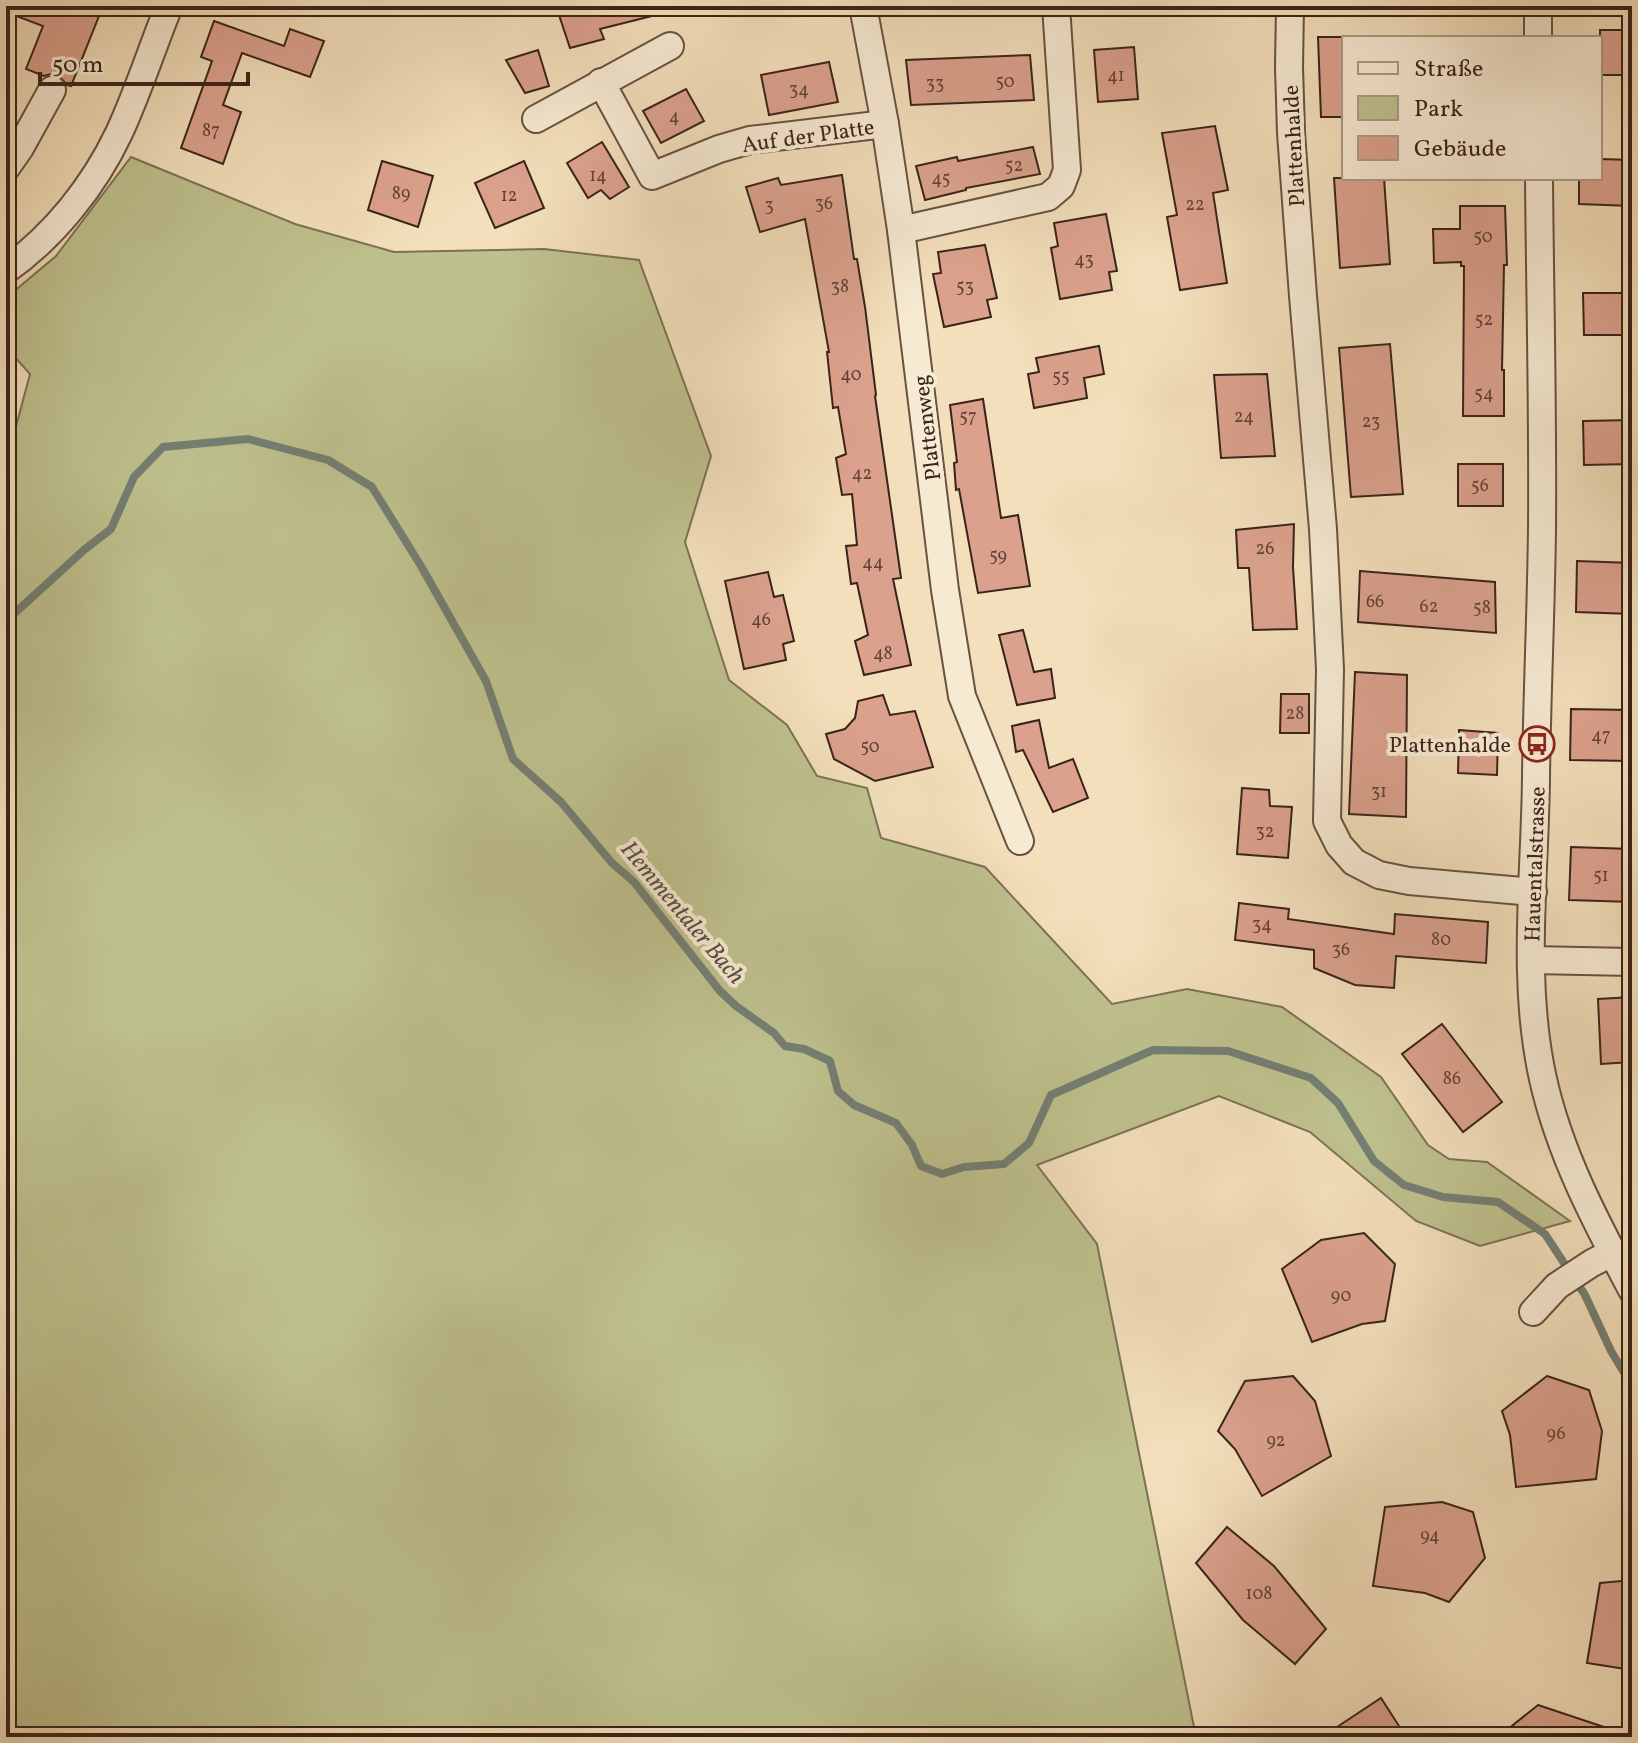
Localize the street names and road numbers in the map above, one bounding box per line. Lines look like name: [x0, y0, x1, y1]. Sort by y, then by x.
street label: Plattenhalde: [1277, 84, 1314, 208]
street label: Auf der Platte: [740, 113, 877, 162]
street label: Plattenweg: [907, 373, 950, 482]
street label: Hauentalstrasse: [1518, 786, 1555, 942]

